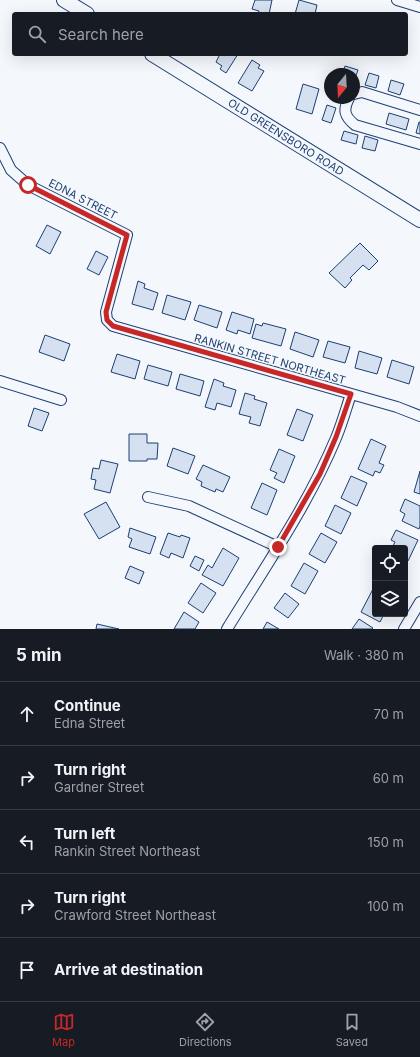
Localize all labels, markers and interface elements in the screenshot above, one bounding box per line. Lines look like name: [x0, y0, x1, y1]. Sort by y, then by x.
search box: [12, 12, 408, 56]
icon: search: [26, 23, 48, 45]
text: Search here: [58, 25, 144, 44]
north arrow: [324, 68, 360, 104]
street label: OLD GREENSBORO ROAD: [225, 95, 347, 179]
route start: [19, 176, 37, 194]
street label: EDNA STREET: [46, 176, 120, 222]
street label: RANKIN STREET NORTHEAST: [193, 331, 347, 387]
route end: [269, 538, 287, 556]
map controls: [372, 545, 408, 617]
button: locate: [372, 545, 408, 581]
button: layers: [372, 581, 408, 617]
text: 5 min: [16, 645, 62, 665]
text: Walk · 380 m: [324, 647, 404, 663]
text: Continue: [54, 696, 121, 715]
icon: ahead: [16, 703, 38, 725]
text: 70 m: [374, 706, 404, 722]
text: Edna Street: [54, 715, 125, 731]
text: Turn right: [54, 760, 126, 779]
icon: right: [16, 767, 38, 789]
text: 60 m: [373, 770, 404, 786]
text: Gardner Street: [54, 779, 144, 795]
text: Turn left: [54, 824, 115, 843]
icon: left: [16, 831, 38, 853]
text: 150 m: [368, 834, 404, 850]
text: Rankin Street Northeast: [54, 843, 200, 859]
text: Turn right: [54, 888, 126, 907]
icon: right: [16, 895, 38, 917]
text: 100 m: [367, 898, 404, 914]
text: Crawford Street Northeast: [54, 907, 216, 923]
icon: arrive: [16, 959, 38, 981]
text: Arrive at destination: [54, 960, 203, 979]
tab: Map: [52, 1011, 75, 1049]
tab: Directions: [179, 1011, 232, 1049]
tab: Saved: [336, 1011, 368, 1049]

